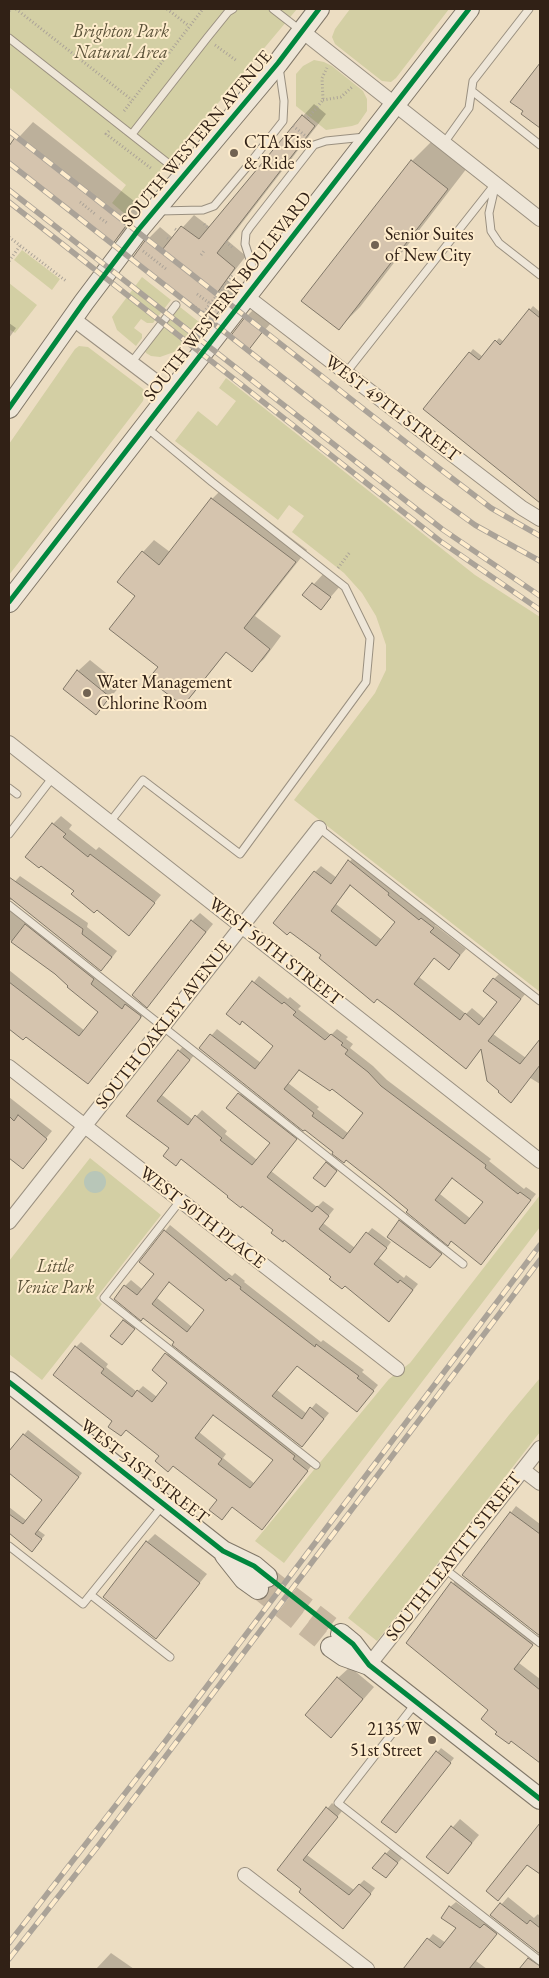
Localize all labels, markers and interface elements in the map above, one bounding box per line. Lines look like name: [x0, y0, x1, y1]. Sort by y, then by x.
park label: Brighton Park Natural Area: [73, 21, 169, 64]
street label: SOUTH WESTERN AVENUE: [117, 46, 277, 232]
place label: CTA Kiss & Ride: [244, 132, 312, 174]
marker: CTA Kiss & Ride: [228, 147, 240, 159]
street label: SOUTH WESTERN BOULEVARD: [139, 188, 317, 406]
place label: Senior Suites of New City: [385, 224, 474, 266]
marker: Senior Suites of New City: [369, 239, 381, 251]
street label: WEST 49TH STREET: [320, 351, 464, 467]
place label: Water Management Chlorine Room: [97, 672, 232, 714]
marker: Water Management Chlorine Room: [81, 687, 93, 699]
street label: WEST 50TH STREET: [204, 893, 346, 1011]
street label: SOUTH OAKLEY AVENUE: [91, 936, 237, 1114]
street label: WEST 50TH PLACE: [135, 1162, 269, 1274]
park label: Little Venice Park: [16, 1256, 94, 1298]
street label: WEST 51ST STREET: [75, 1415, 213, 1529]
street label: SOUTH LEAVITT STREET: [382, 1468, 526, 1646]
place label: 2135 W 51st Street: [350, 1719, 422, 1762]
marker: 2135 W 51st Street: [426, 1734, 438, 1746]

